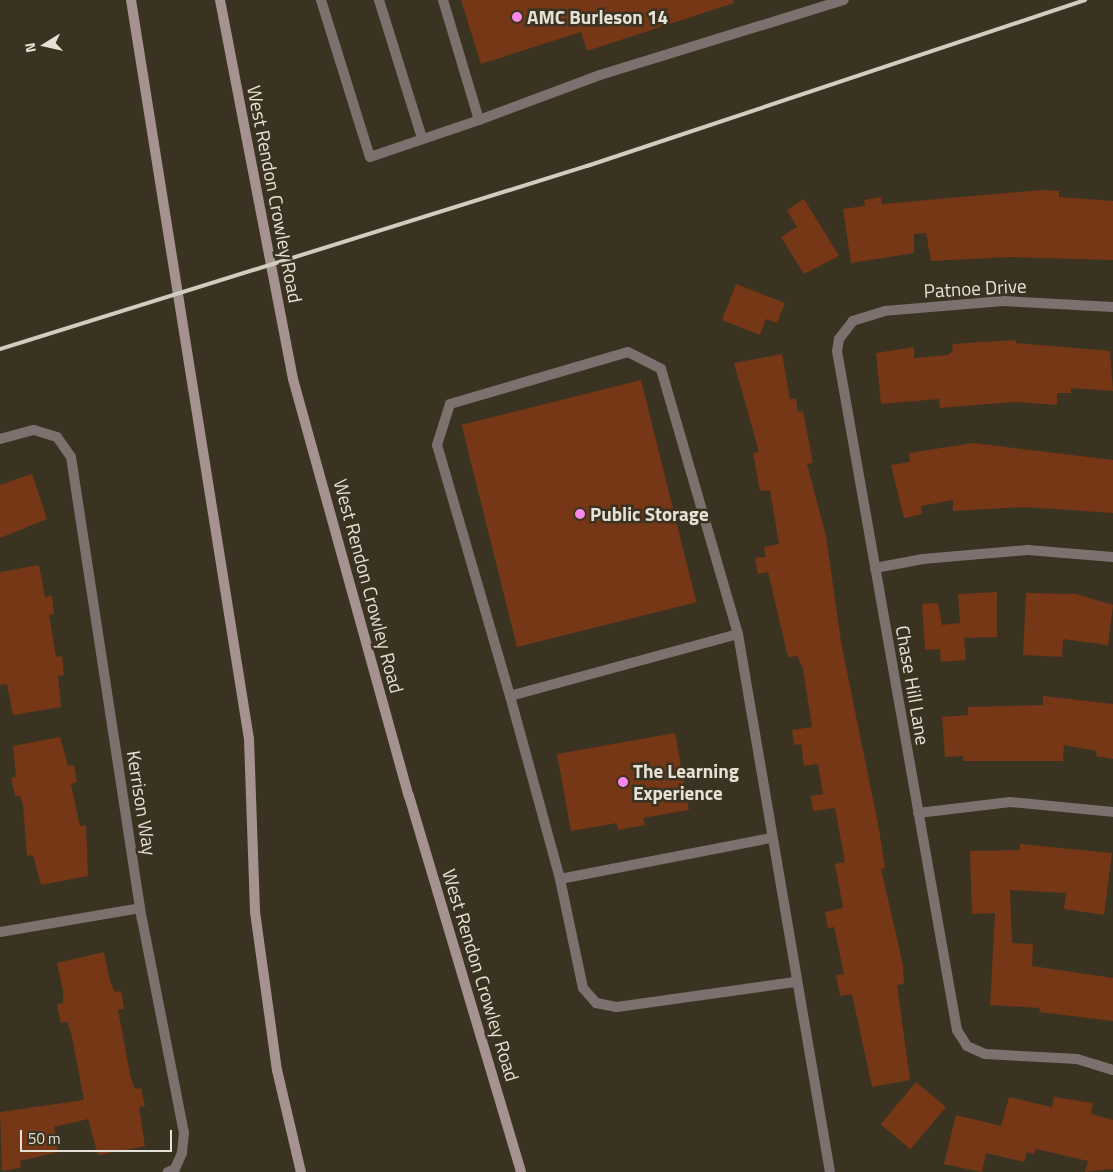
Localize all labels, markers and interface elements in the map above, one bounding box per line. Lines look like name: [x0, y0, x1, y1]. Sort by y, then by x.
place label: AMC Burleson 14: [527, 6, 668, 28]
marker: AMC Burleson 14: [511, 11, 523, 23]
north arrow: [20, 20, 70, 70]
text: N: [19, 41, 41, 54]
street label: West Rendon Crowley Road: [243, 83, 307, 305]
street label: Patnoe Drive: [923, 274, 1027, 302]
street label: West Rendon Crowley Road: [329, 476, 409, 696]
place label: Public Storage: [590, 503, 709, 525]
marker: Public Storage: [574, 508, 586, 520]
street label: Chase Hill Lane: [891, 623, 935, 747]
street label: Kerrison Way: [122, 749, 162, 857]
place label: The Learning Experience: [633, 760, 739, 804]
marker: The Learning Experience: [617, 776, 629, 788]
street label: West Rendon Crowley Road: [438, 866, 524, 1084]
scale bar: [22, 1120, 175, 1152]
text: 50 m: [28, 1127, 61, 1150]

